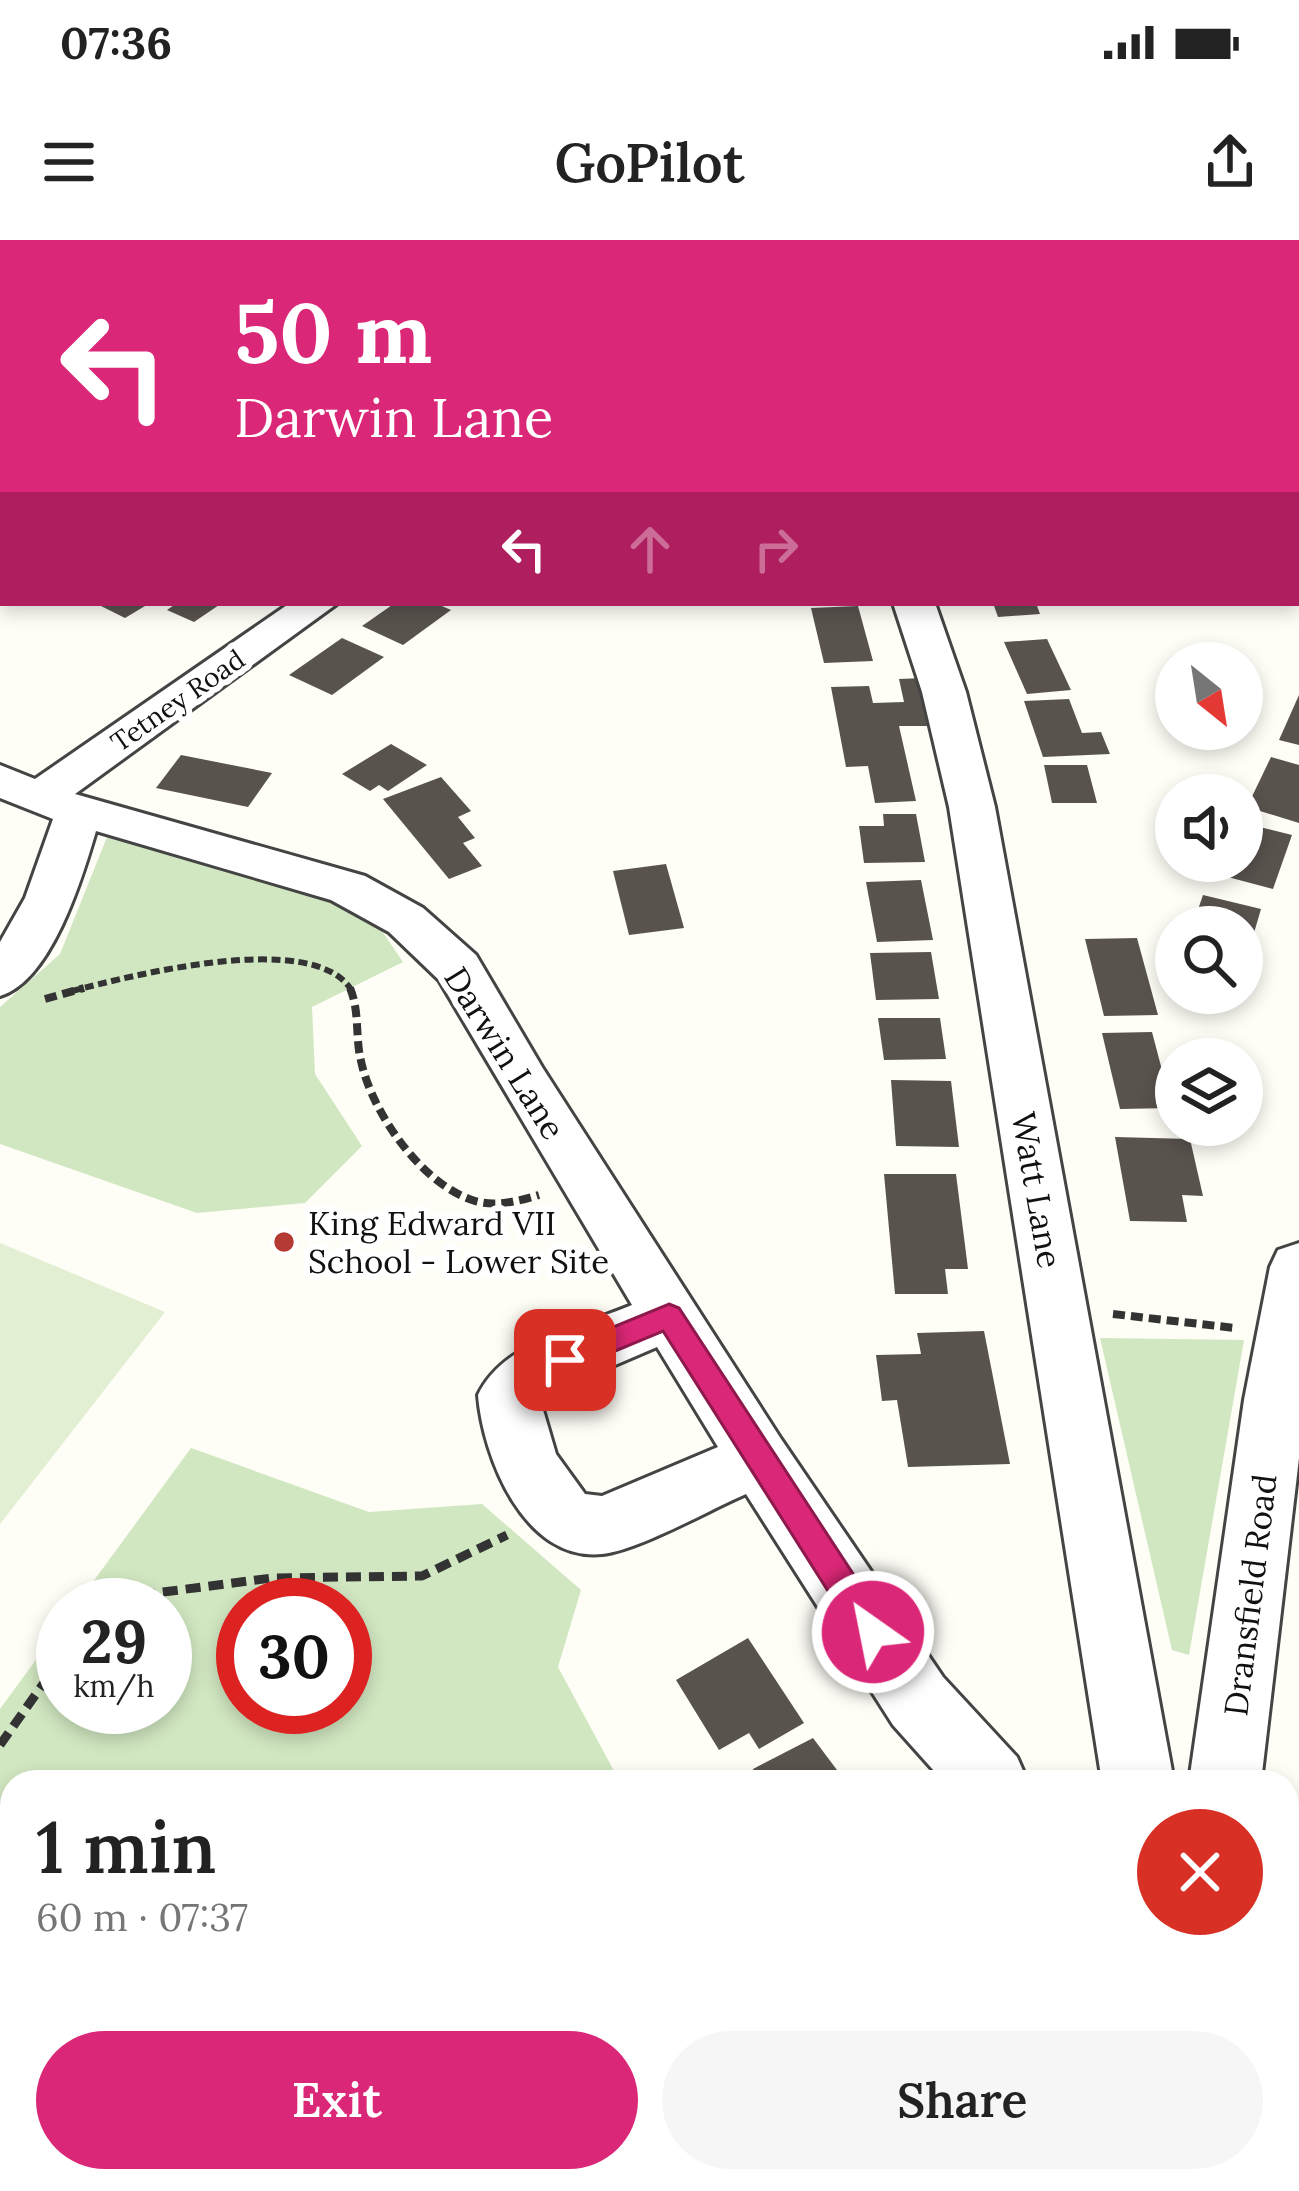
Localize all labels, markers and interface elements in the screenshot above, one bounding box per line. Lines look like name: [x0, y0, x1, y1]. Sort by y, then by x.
text: 07:36: [60, 14, 172, 71]
text: GoPilot: [555, 128, 745, 197]
icon: menu: [36, 129, 102, 195]
icon: share: [1197, 129, 1263, 195]
text: 50 m: [234, 278, 432, 386]
icon: left: [36, 288, 192, 444]
text: Darwin Lane: [234, 383, 553, 452]
icon: left: [491, 516, 557, 582]
icon: ahead: [617, 516, 683, 582]
icon: right: [743, 516, 809, 582]
street label: Tetney Road: [104, 642, 251, 759]
north arrow: [1155, 642, 1263, 750]
map controls: [1155, 642, 1263, 1146]
button: sound: [1155, 774, 1263, 882]
button: search: [1155, 906, 1263, 1014]
street label: Darwin Lane: [435, 959, 575, 1147]
button: layers: [1155, 1038, 1263, 1146]
street label: Watt Lane: [1003, 1109, 1071, 1271]
place label: King Edward VII School - Lower Site: [308, 1202, 609, 1282]
marker: King Edward VII School - Lower Site: [271, 1229, 297, 1255]
pin: [514, 1309, 616, 1411]
icon: arrive: [532, 1327, 598, 1393]
street label: Dransfield Road: [1214, 1472, 1286, 1718]
position arrow: [810, 1569, 936, 1695]
speed limit sign: 30: [216, 1578, 372, 1734]
text: 29: [81, 1603, 147, 1679]
text: km/h: [73, 1667, 155, 1705]
text: 1 min: [36, 1801, 216, 1893]
button: close: [1137, 1809, 1263, 1935]
text: 60 m · 07:37: [36, 1892, 248, 1942]
button: Exit: [36, 2031, 638, 2169]
button: Share: [662, 2031, 1263, 2169]

